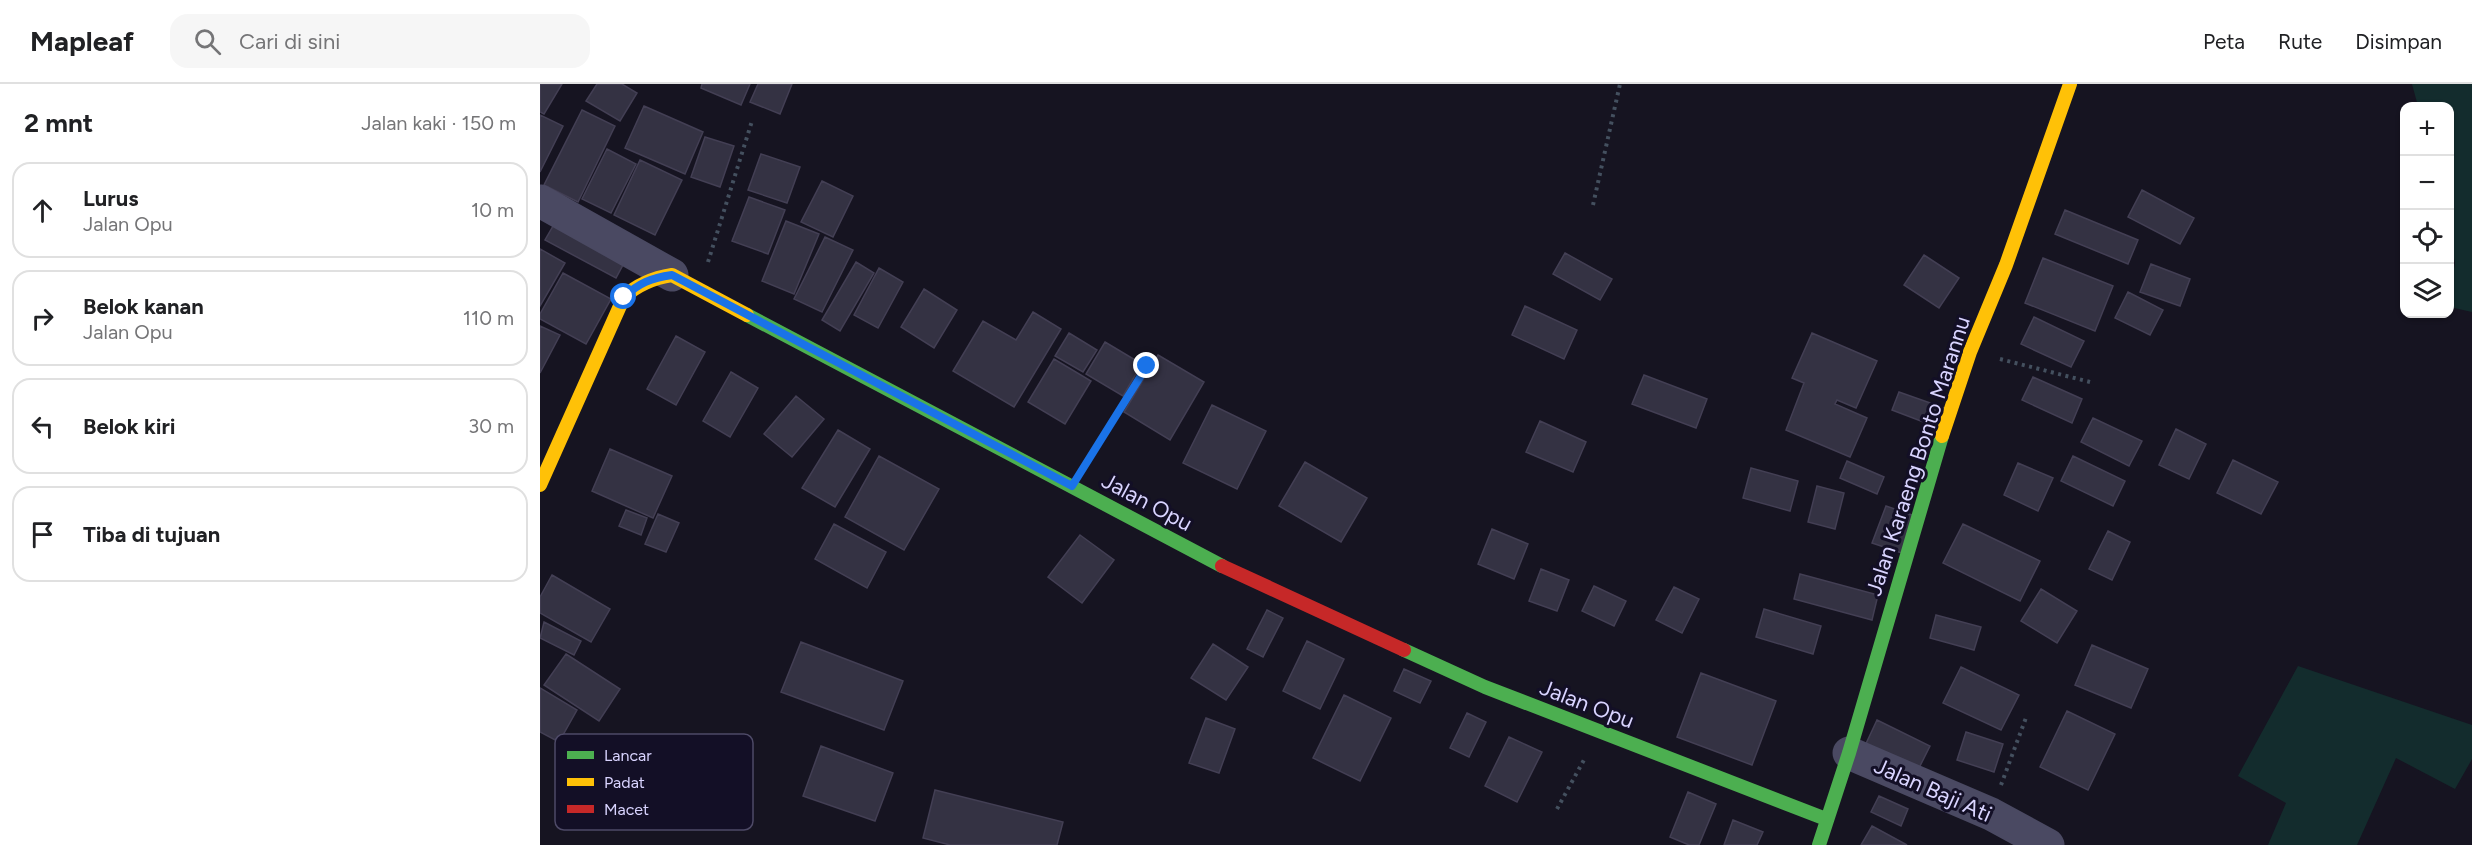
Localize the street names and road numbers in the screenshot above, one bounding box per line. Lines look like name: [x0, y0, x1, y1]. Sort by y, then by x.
street label: Jalan Karaeng Bonto Marannu: [1860, 313, 1976, 599]
street label: Jalan Opu: [1097, 467, 1197, 537]
street label: Jalan Opu: [1536, 674, 1638, 734]
street label: Jalan Baji Ati: [1870, 752, 1996, 828]

